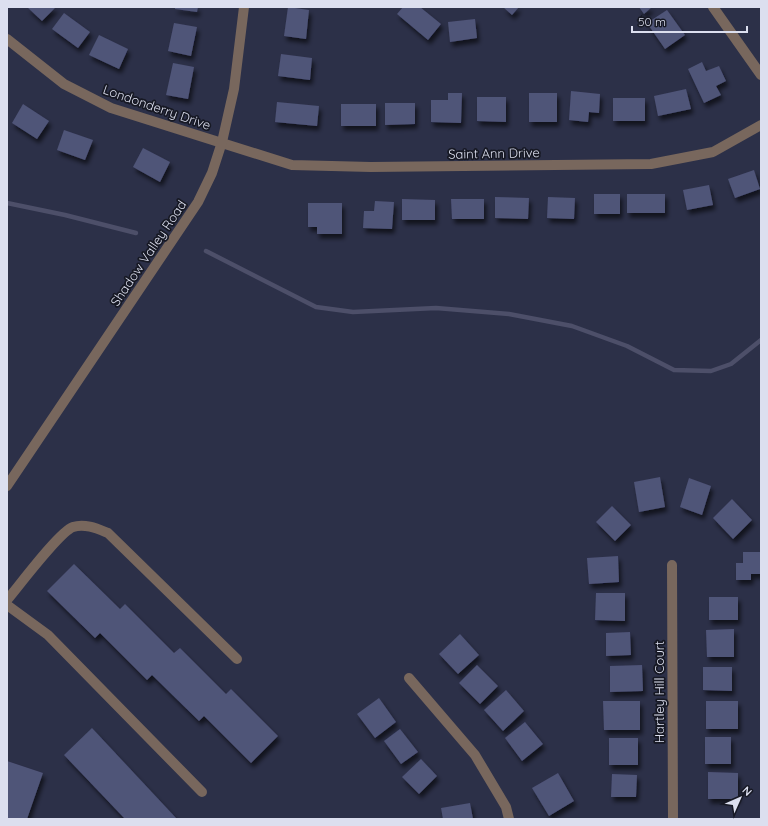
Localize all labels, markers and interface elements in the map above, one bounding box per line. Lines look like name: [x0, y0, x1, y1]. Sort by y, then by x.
scale bar: [632, 8, 747, 34]
text: 50 m: [638, 14, 666, 29]
street label: Londonderry Drive: [101, 81, 213, 133]
street label: Saint Ann Drive: [448, 144, 540, 162]
street label: Shadow Valley Road: [107, 197, 189, 309]
street label: Hartley Hill Court: [651, 641, 667, 743]
north arrow: [720, 778, 760, 818]
text: N: [739, 783, 755, 799]

